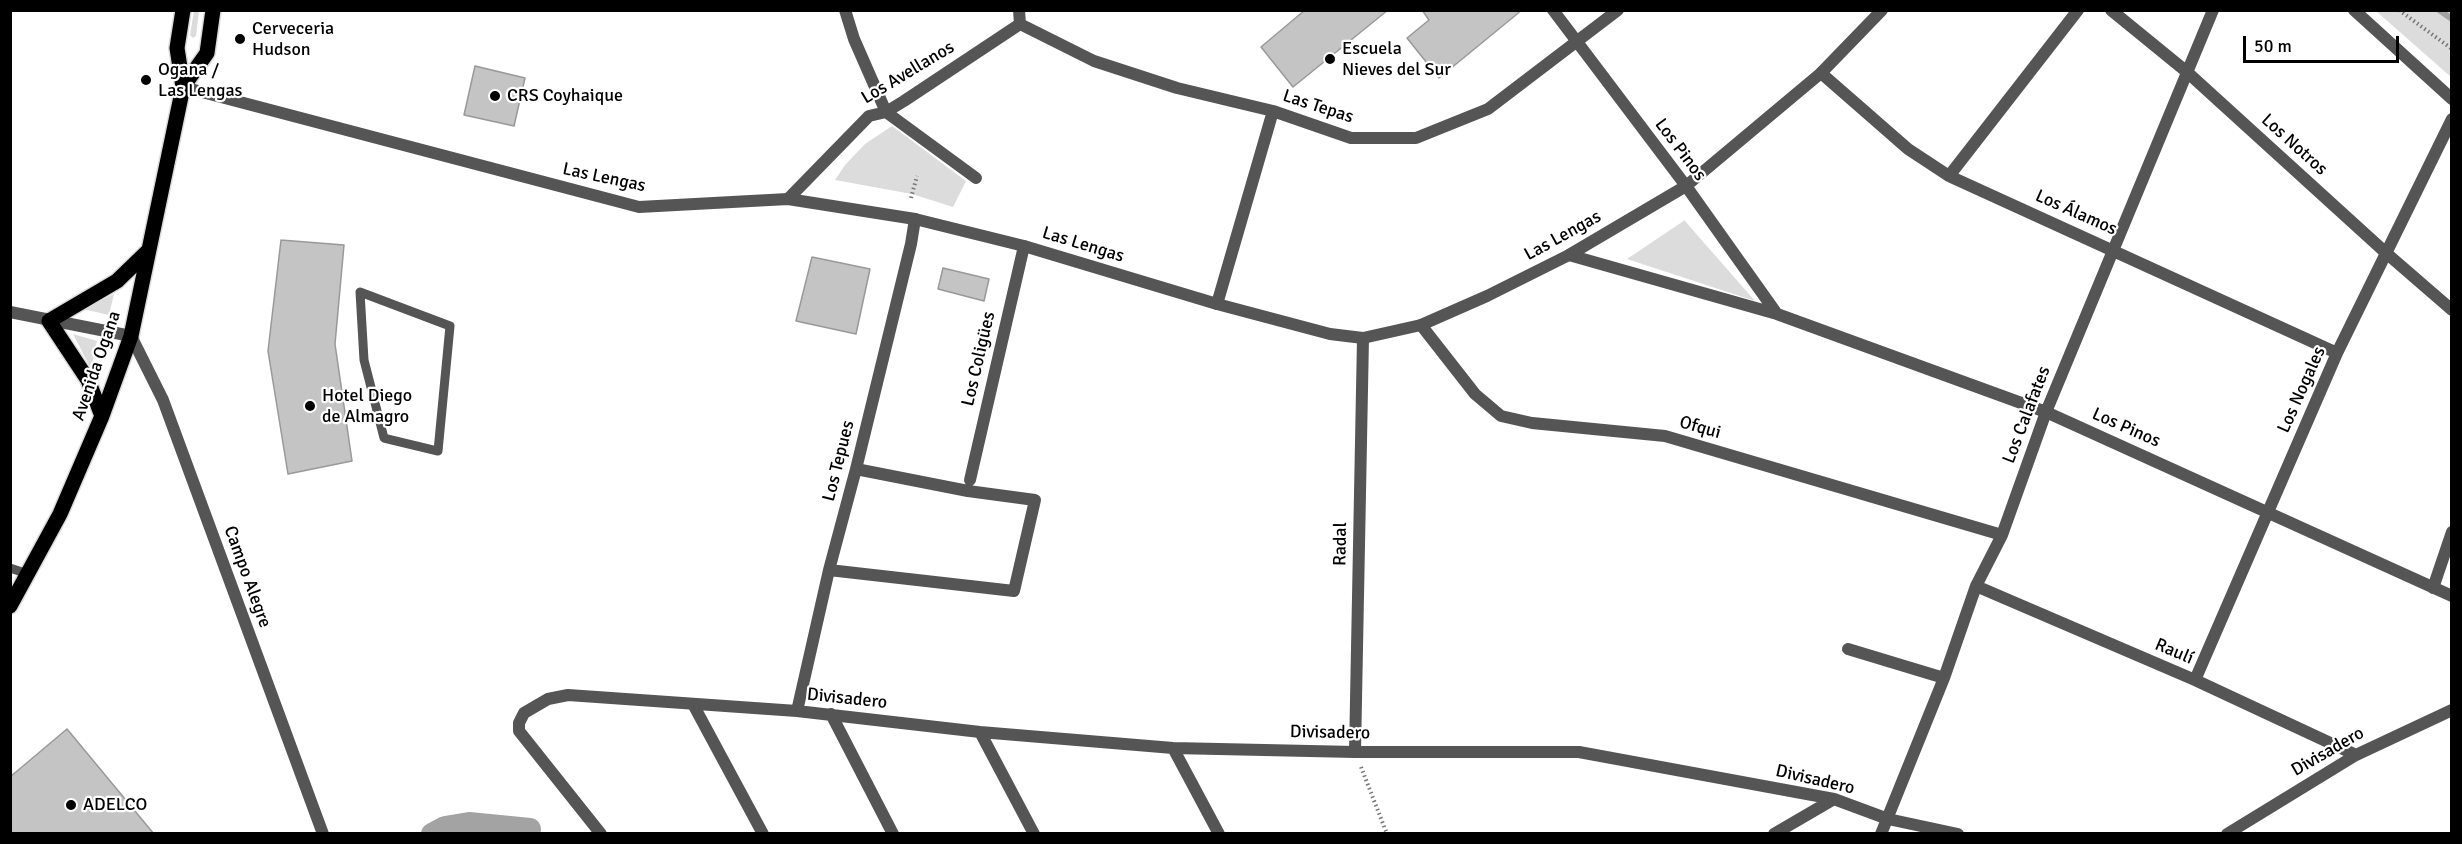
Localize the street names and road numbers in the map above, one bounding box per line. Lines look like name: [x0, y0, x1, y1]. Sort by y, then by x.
street label: Los Avellanos: [858, 37, 958, 109]
street label: Las Tepas: [1280, 85, 1356, 129]
street label: Los Notros: [2257, 110, 2331, 180]
street label: Los Pinos: [1650, 115, 1710, 185]
street label: Las Lengas: [560, 159, 648, 197]
street label: Los Álamos: [2032, 185, 2120, 241]
street label: Las Lengas: [1521, 206, 1605, 266]
street label: Las Lengas: [1039, 222, 1127, 268]
street label: Avenida Ogana: [68, 308, 126, 424]
street label: Los Coligües: [958, 310, 1000, 408]
street label: Los Nogales: [2273, 343, 2331, 437]
street label: Los Calafates: [1999, 363, 2055, 467]
street label: Los Pinos: [2089, 403, 2163, 453]
street label: Ofqui: [1677, 412, 1723, 444]
street label: Los Tepues: [819, 418, 859, 504]
street label: Radal: [1330, 522, 1352, 566]
street label: Campo Alegre: [219, 523, 275, 631]
street label: Raulí: [2151, 634, 2197, 670]
street label: Divisadero: [806, 684, 888, 714]
street label: Divisadero: [1290, 722, 1370, 744]
street label: Divisadero: [2288, 723, 2368, 781]
street label: Divisadero: [1773, 760, 1857, 800]

